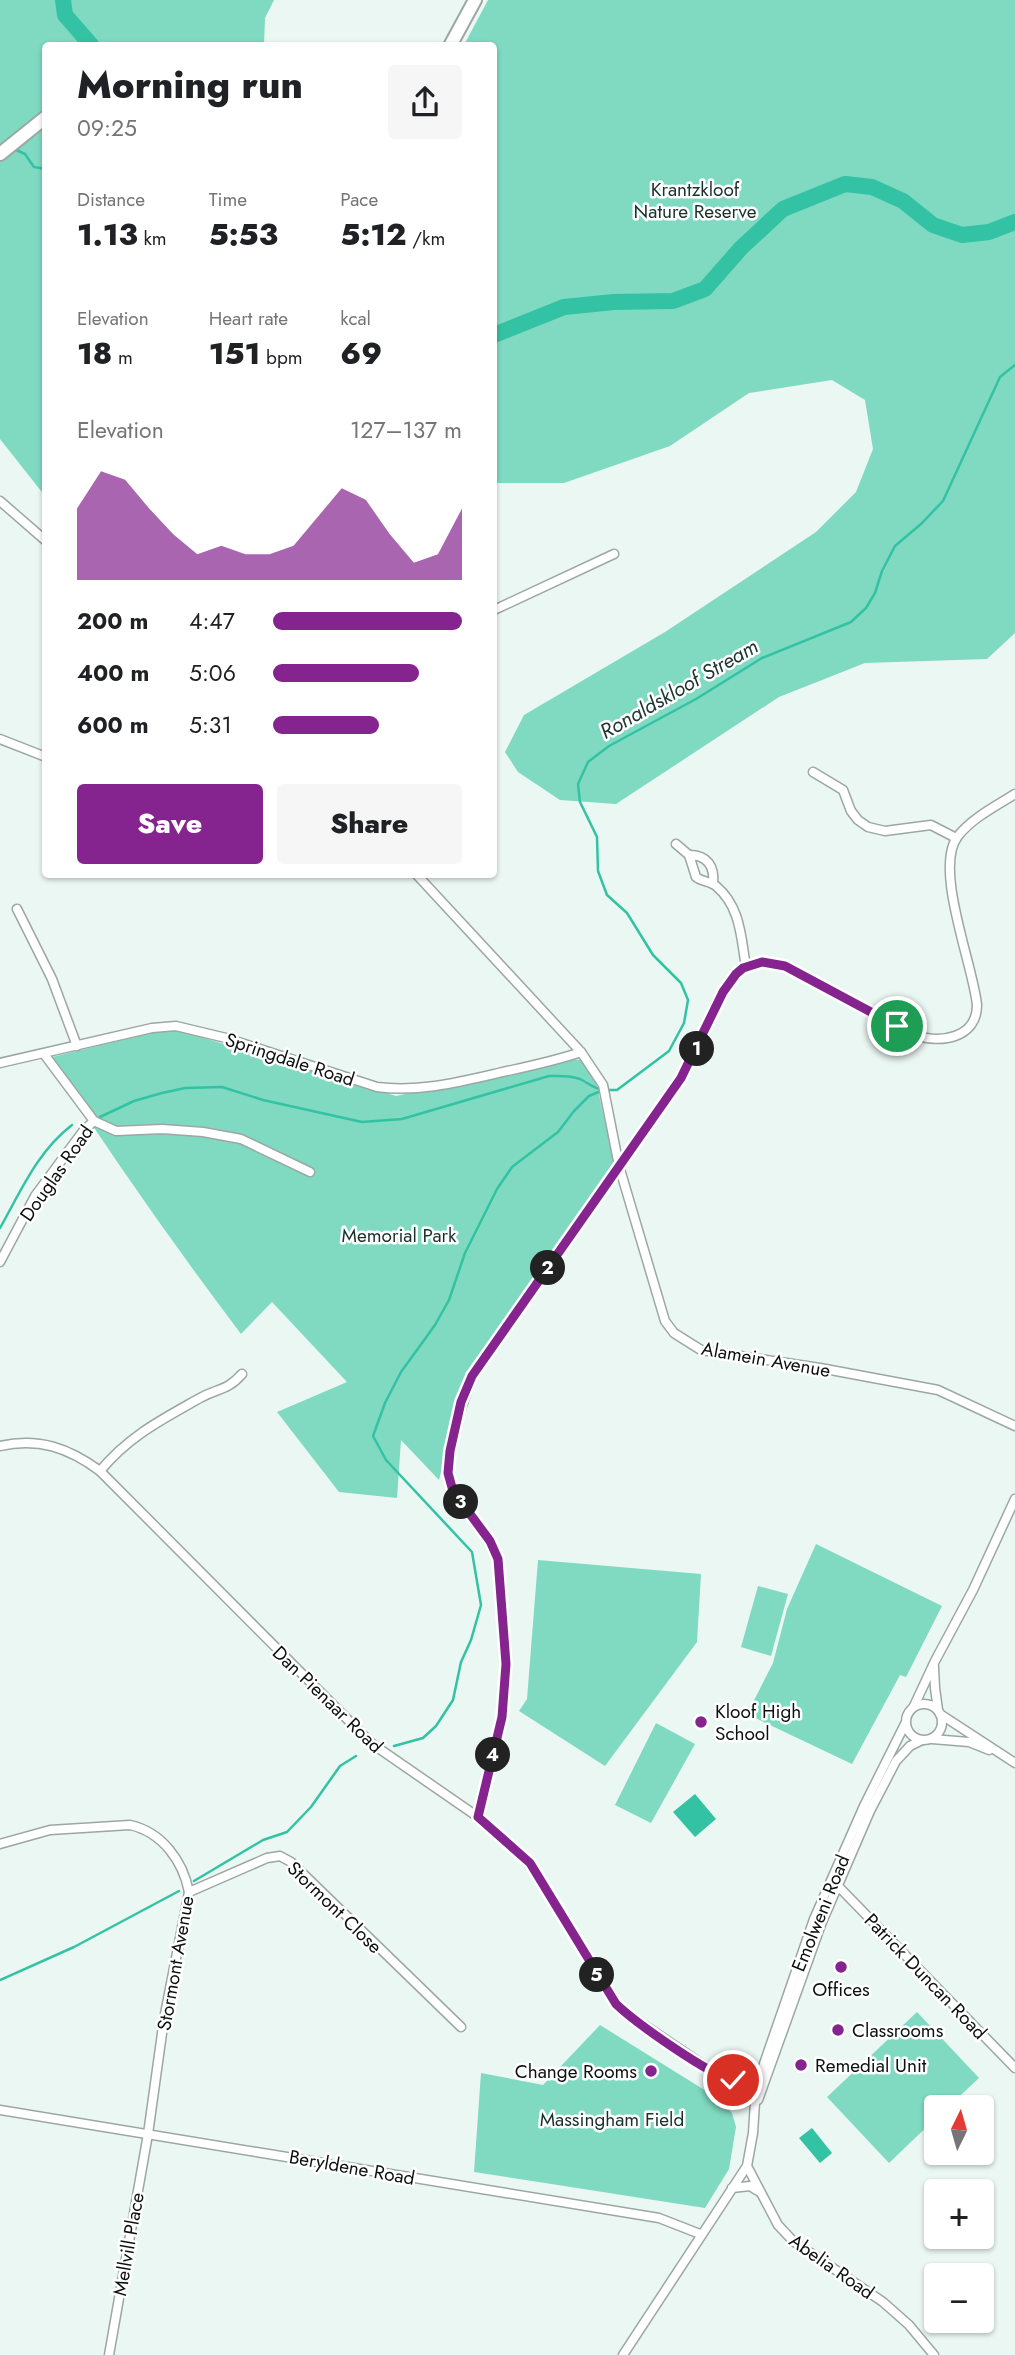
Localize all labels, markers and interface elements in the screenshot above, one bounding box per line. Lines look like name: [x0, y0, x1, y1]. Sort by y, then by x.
text: Morning run: [77, 57, 303, 112]
button: share: [388, 65, 462, 139]
text: 09:25: [77, 111, 137, 145]
park label: Krantzkloof Nature Reserve: [634, 176, 757, 225]
text: Distance: [77, 186, 145, 213]
text: Time: [209, 186, 247, 213]
text: Pace: [340, 186, 378, 213]
text: 1.13: [77, 213, 138, 256]
text: 5:53: [209, 213, 278, 256]
text: 5:12: [340, 213, 407, 256]
text: km: [138, 225, 167, 252]
text: /km: [407, 225, 445, 252]
text: Elevation: [77, 305, 149, 332]
text: Heart rate: [209, 305, 288, 332]
text: kcal: [340, 305, 371, 332]
text: 18: [77, 332, 112, 375]
text: 151: [209, 332, 260, 375]
text: 69: [340, 332, 382, 375]
text: m: [112, 344, 133, 371]
text: bpm: [260, 344, 303, 371]
text: Elevation: [77, 413, 164, 447]
text: 127–137 m: [350, 413, 462, 447]
text: 200 m: [77, 604, 148, 638]
text: 4:47: [189, 604, 235, 638]
water label: Ronaldskloof Stream: [594, 631, 764, 747]
text: 400 m: [77, 656, 149, 690]
text: 5:06: [189, 656, 236, 690]
text: 600 m: [77, 708, 149, 742]
text: 5:31: [189, 708, 232, 742]
button: Save: [77, 784, 263, 864]
button: Share: [277, 784, 462, 864]
pin: [867, 996, 927, 1056]
icon: arrive: [878, 1007, 916, 1045]
street label: Springdale Road: [222, 1026, 358, 1093]
pin: 1: [680, 1032, 714, 1066]
text: 1: [692, 1035, 701, 1062]
street label: Douglas Road: [13, 1120, 100, 1227]
park label: Memorial Park: [342, 1222, 457, 1249]
pin: 2: [530, 1250, 566, 1286]
text: 2: [541, 1254, 554, 1281]
street label: Alamein Avenue: [699, 1335, 833, 1384]
pin: 3: [444, 1484, 478, 1520]
text: 3: [455, 1488, 466, 1515]
street label: Dan Pienaar Road: [266, 1640, 389, 1759]
place label: Kloof High School: [715, 1698, 801, 1747]
marker: Kloof High School: [693, 1714, 709, 1730]
pin: 4: [476, 1738, 510, 1772]
text: 4: [486, 1741, 499, 1768]
street label: Emolweni Road: [785, 1851, 856, 1976]
street label: Stormont Close: [281, 1855, 388, 1960]
street label: Stormont Avenue: [150, 1893, 201, 2033]
street label: Patrick Duncan Road: [858, 1907, 993, 2045]
pin: 5: [580, 1958, 614, 1993]
marker: Offices: [833, 1959, 849, 1975]
text: 5: [590, 1961, 603, 1988]
place label: Offices: [812, 1976, 870, 2003]
place label: Classrooms: [852, 2017, 944, 2044]
marker: Classrooms: [830, 2022, 846, 2038]
pin: [703, 2050, 763, 2110]
place label: Remedial Unit: [815, 2052, 927, 2079]
marker: Remedial Unit: [793, 2057, 809, 2073]
place label: Change Rooms: [515, 2058, 637, 2085]
icon: check: [714, 2061, 752, 2099]
marker: Change Rooms: [643, 2063, 659, 2079]
north arrow: [924, 2095, 994, 2165]
map controls: [924, 2095, 994, 2333]
park label: Massingham Field: [540, 2106, 684, 2133]
street label: Beryldene Road: [287, 2143, 417, 2192]
button: +: [924, 2179, 994, 2249]
street label: Mellvill Place: [106, 2190, 151, 2298]
street label: Abelia Road: [784, 2227, 880, 2306]
button: −: [924, 2263, 994, 2333]

